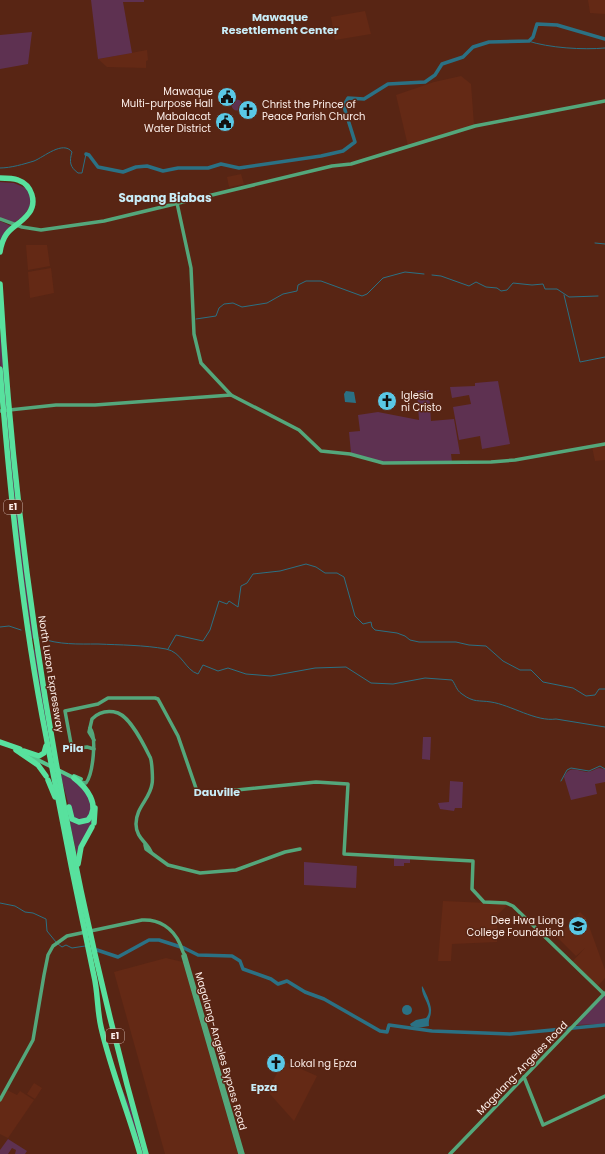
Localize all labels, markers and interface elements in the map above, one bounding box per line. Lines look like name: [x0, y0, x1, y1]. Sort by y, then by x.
district label: Mawaque Resettlement Center: [222, 9, 339, 38]
place label: Mawaque Multi-purpose Hall: [121, 84, 213, 111]
public building icon: Mawaque Multi-purpose Hall: [216, 86, 238, 108]
place label: Christ the Prince of Peace Parish Church: [262, 97, 365, 124]
church icon: Christ the Prince of Peace Parish Church: [237, 99, 259, 121]
place label: Mabalacat Water District: [144, 109, 211, 136]
public building icon: Mabalacat Water District: [214, 111, 236, 133]
district label: Sapang Biabas: [118, 189, 212, 206]
place label: Iglesia ni Cristo: [401, 388, 442, 415]
church icon: Iglesia ni Cristo: [376, 390, 398, 412]
road number: E1: [4, 500, 22, 514]
street label: North Luzon Expressway: [34, 614, 68, 734]
district label: Pila: [63, 740, 83, 756]
district label: Dauville: [194, 784, 240, 800]
place label: Dee Hwa Liong College Foundation: [466, 913, 564, 940]
school or university icon: Dee Hwa Liong College Foundation: [567, 915, 589, 937]
street label: Magalang-Angeles Bypass Road: [191, 970, 251, 1132]
street label: Magalang-Angeles Road: [473, 1018, 571, 1118]
road number: E1: [106, 1029, 124, 1043]
church icon: Lokal ng Epza: [265, 1052, 287, 1074]
place label: Lokal ng Epza: [290, 1056, 357, 1071]
district label: Epza: [251, 1079, 277, 1095]

